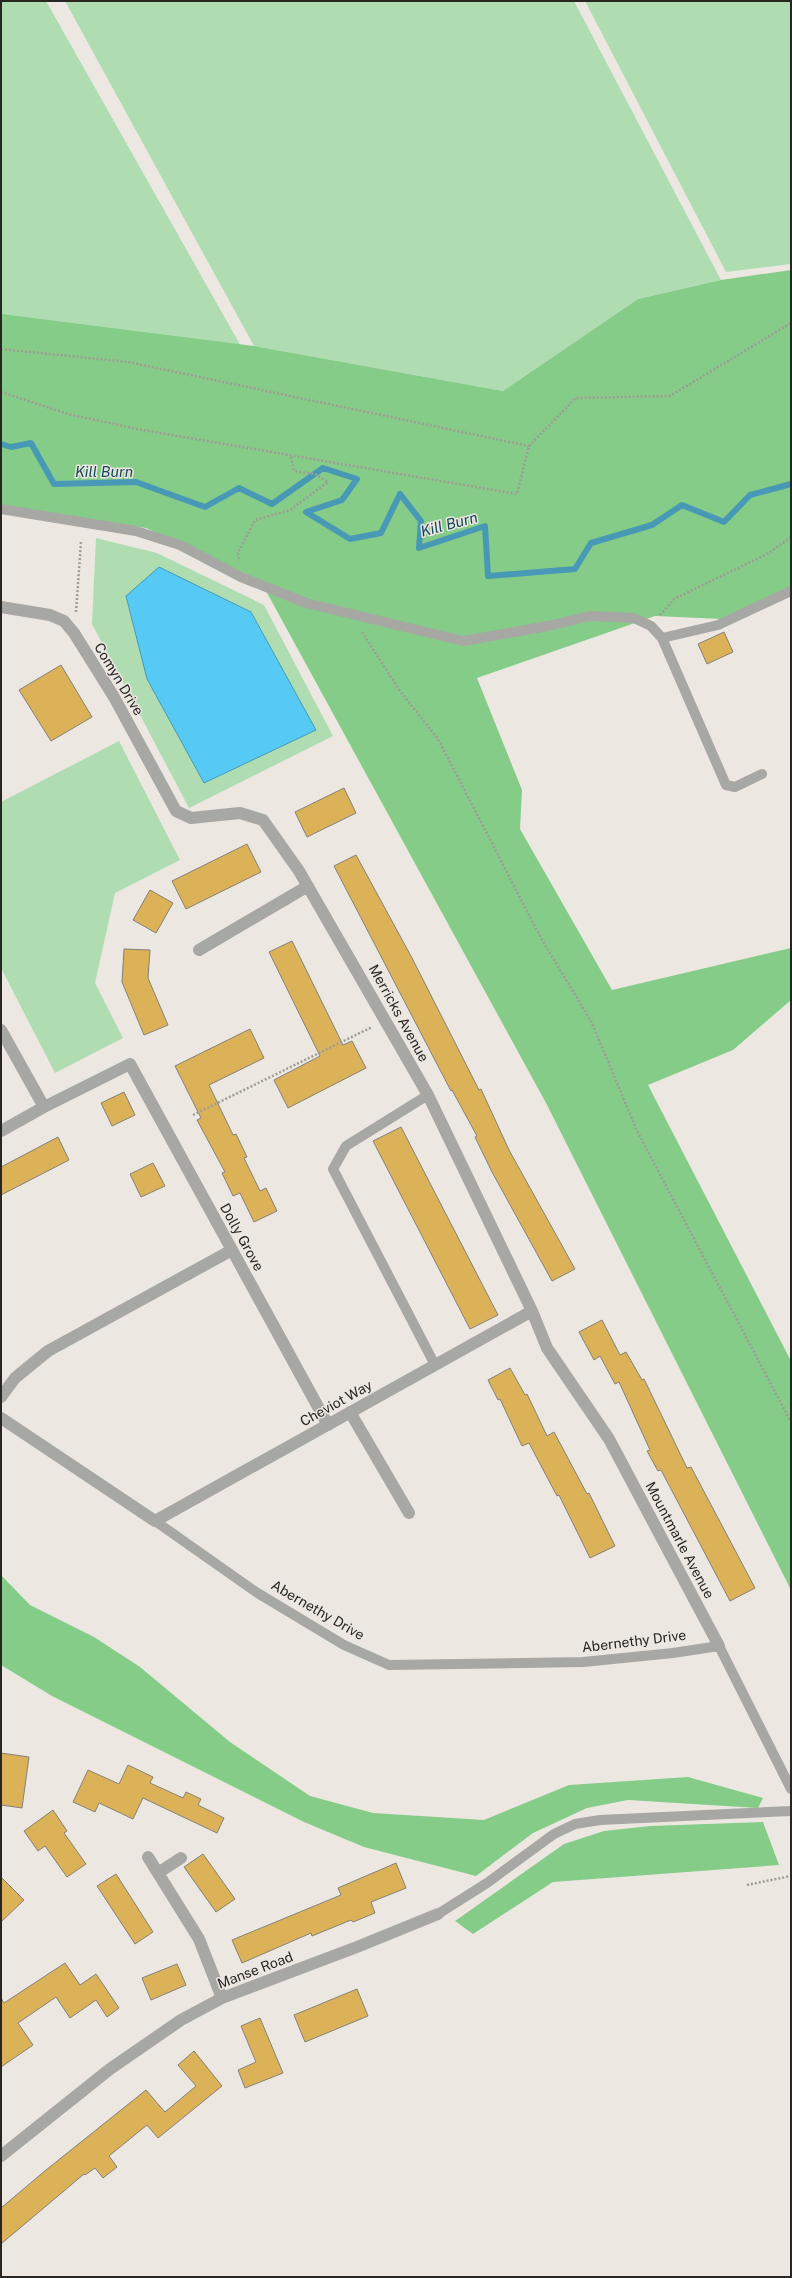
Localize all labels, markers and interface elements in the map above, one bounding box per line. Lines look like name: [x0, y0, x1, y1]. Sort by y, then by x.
water label: Kill Burn: [75, 463, 133, 480]
water label: Kill Burn: [419, 508, 479, 540]
street label: Comyn Drive: [91, 640, 147, 718]
street label: Merricks Avenue: [366, 962, 432, 1064]
street label: Dolly Grove: [217, 1200, 267, 1274]
street label: Cheviot Way: [297, 1376, 375, 1429]
street label: Mountmarle Avenue: [642, 1479, 718, 1601]
street label: Abernethy Drive: [269, 1577, 368, 1643]
street label: Abernethy Drive: [581, 1627, 687, 1655]
street label: Manse Road: [215, 1948, 295, 1992]

